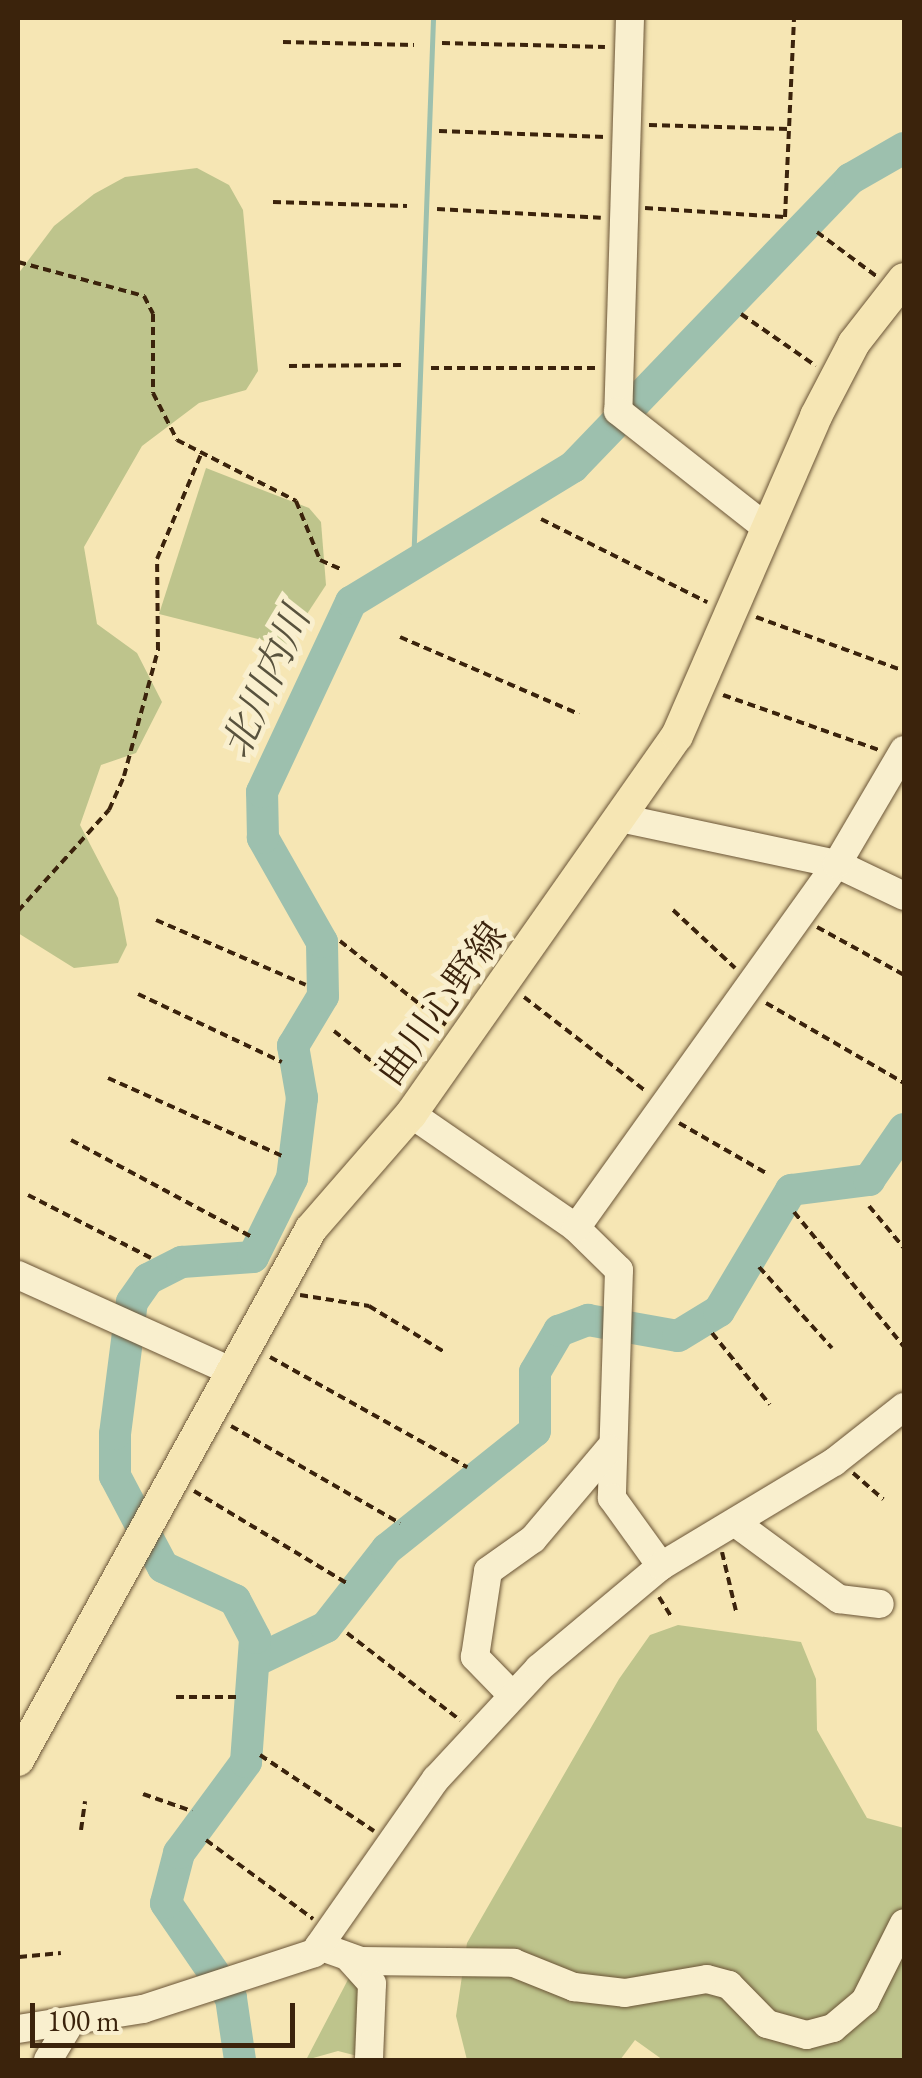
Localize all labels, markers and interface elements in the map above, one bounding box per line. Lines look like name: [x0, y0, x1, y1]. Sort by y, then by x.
water label: 北川内川: [211, 599, 319, 765]
street label: 曲川心野線: [367, 913, 515, 1093]
scale bar: [35, 1983, 300, 2045]
text: 100 m: [47, 2001, 120, 2040]

